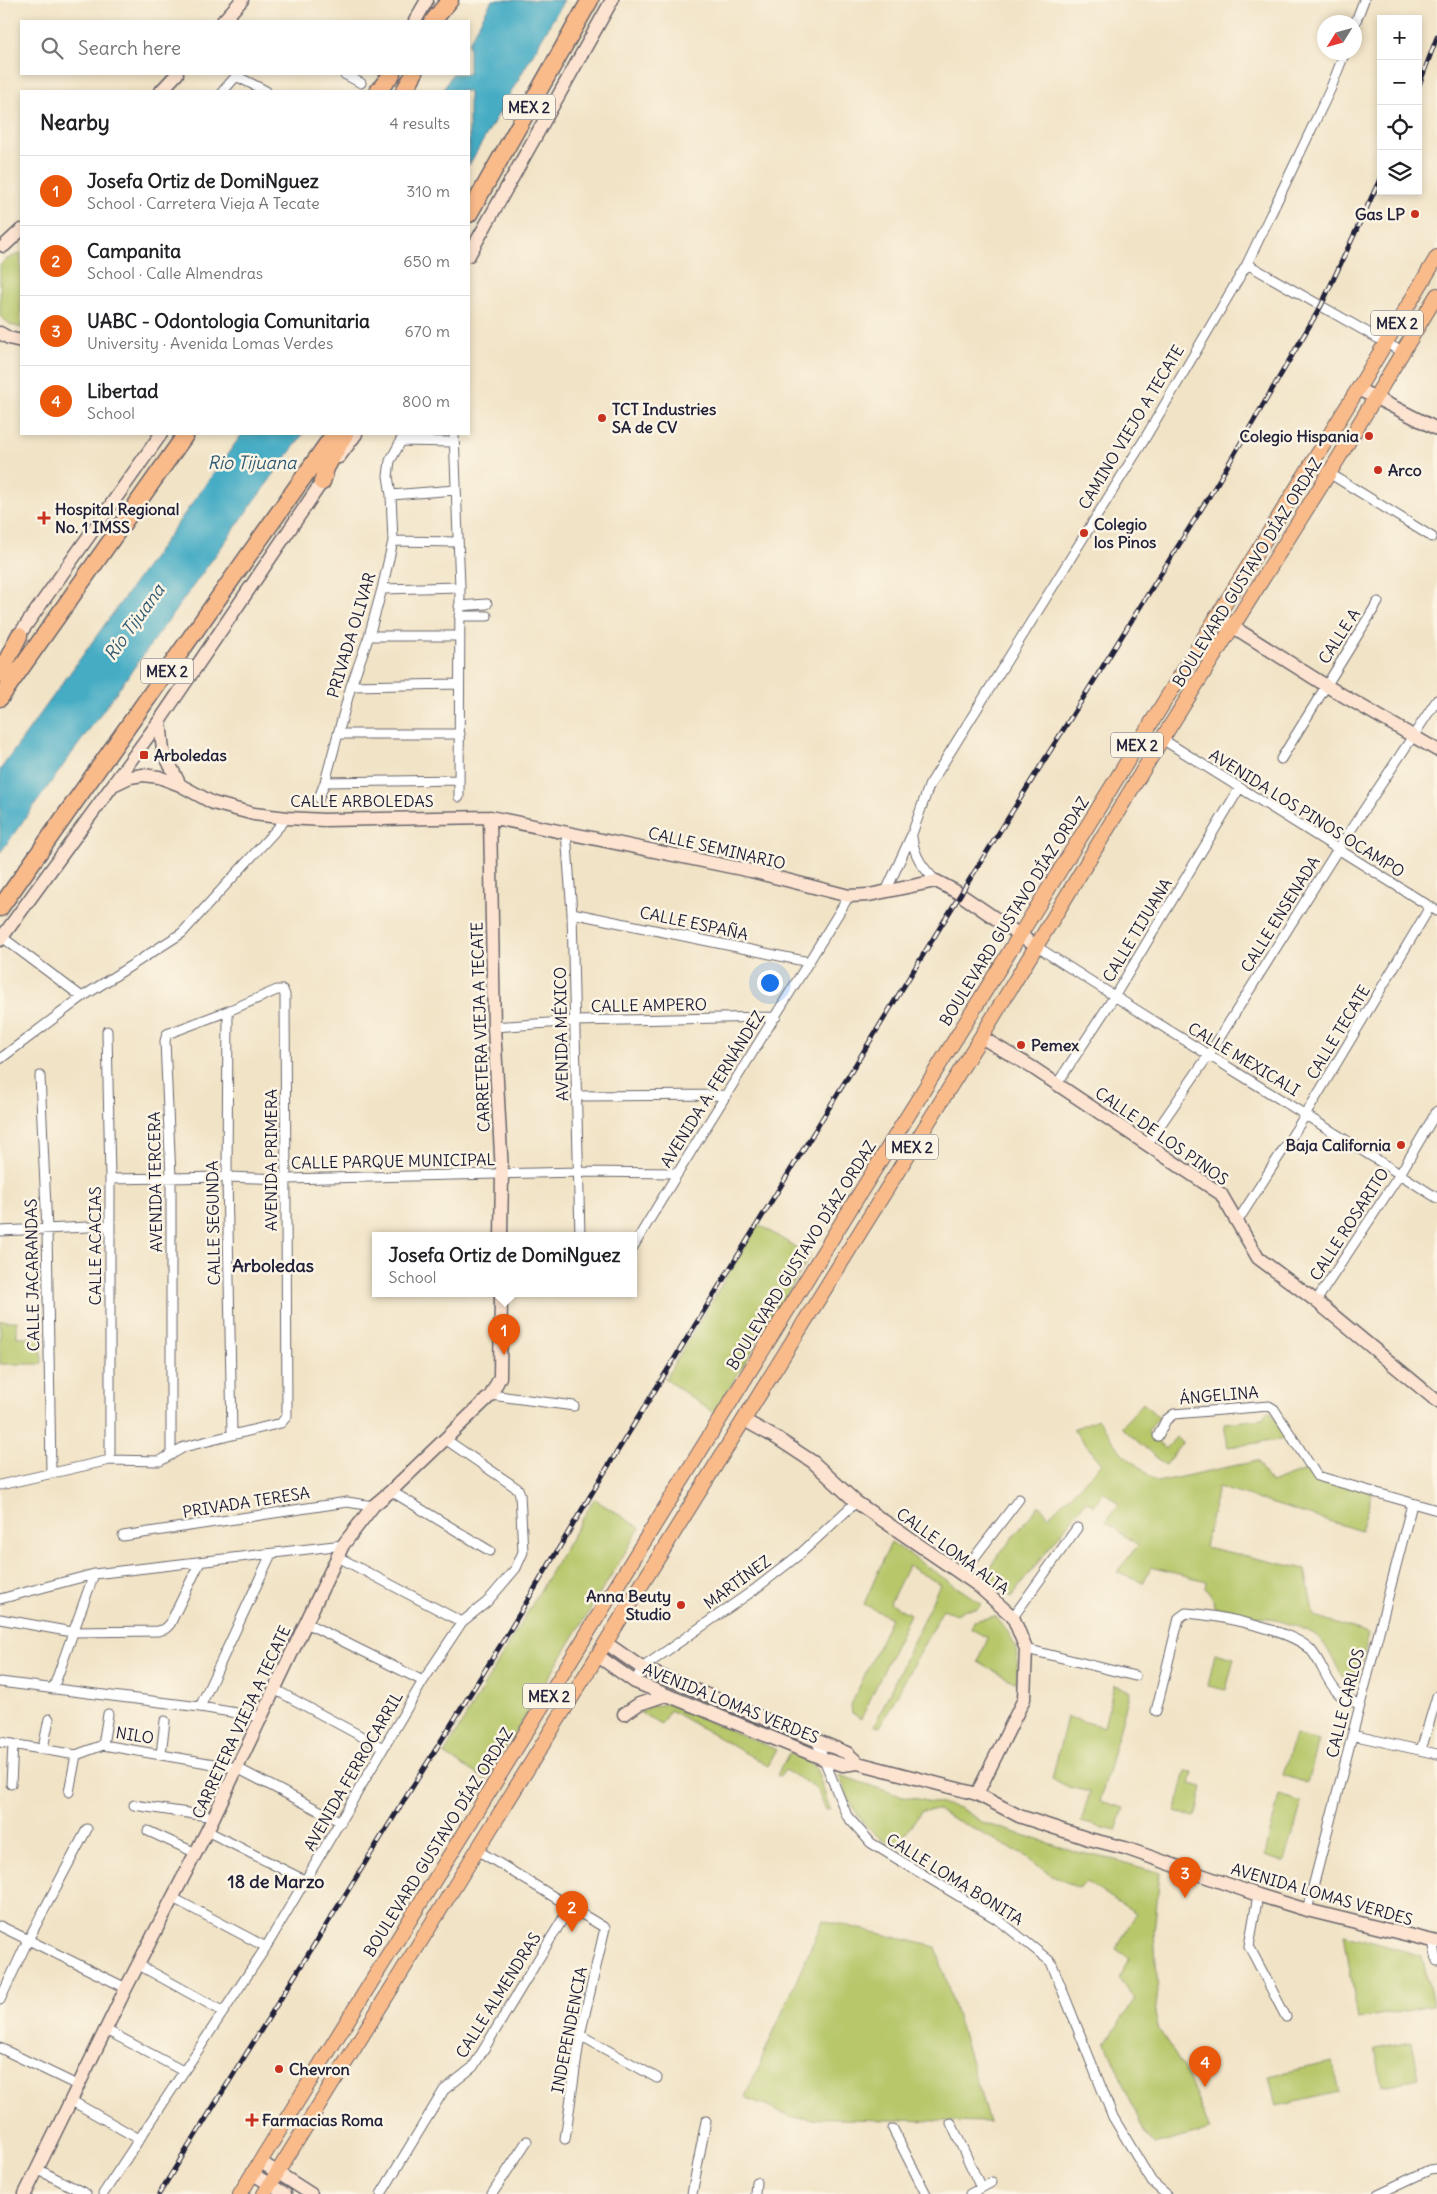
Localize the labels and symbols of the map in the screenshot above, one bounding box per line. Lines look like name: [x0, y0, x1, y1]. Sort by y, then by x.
north arrow: [1317, 15, 1362, 60]
road number: MEX 2: [503, 94, 555, 120]
place label: Gas LP: [1355, 204, 1405, 224]
marker: Gas LP: [1409, 208, 1421, 220]
road number: MEX 2: [1371, 310, 1423, 336]
street label: CAMINO VIEJO A TECATE: [1074, 341, 1188, 513]
place label: TCT Industries SA de CV: [612, 399, 716, 437]
marker: TCT Industries SA de CV: [596, 412, 608, 424]
place label: Colegio Hispania: [1240, 426, 1359, 447]
marker: Colegio Hispania: [1363, 430, 1375, 442]
water label: Rio Tijuana: [208, 451, 298, 474]
street label: BOULEVARD GUSTAVO DÍAZ ORDAZ: [1168, 454, 1326, 690]
place label: Arco: [1388, 460, 1422, 480]
marker: Arco: [1372, 464, 1384, 476]
place label: Hospital Regional No. 1 IMSS: [55, 499, 179, 537]
marker: Hospital Regional No. 1 IMSS: [37, 511, 51, 525]
place label: Colegio los Pinos: [1094, 514, 1156, 552]
marker: Colegio los Pinos: [1078, 527, 1090, 539]
street label: PRIVADA OLIVAR: [322, 570, 380, 700]
water label: Río Tijuana: [99, 578, 170, 665]
street label: CALLE A: [1314, 605, 1364, 667]
road number: MEX 2: [141, 658, 193, 684]
road number: MEX 2: [1111, 732, 1163, 758]
street label: AVENIDA LOS PINOS OCAMPO: [1206, 744, 1408, 882]
place label: Arboledas: [154, 745, 227, 765]
marker: Arboledas: [138, 749, 150, 761]
street label: CALLE ARBOLEDAS: [290, 791, 434, 811]
street label: BOULEVARD GUSTAVO DÍAZ ORDAZ: [935, 793, 1093, 1029]
street label: CALLE SEMINARIO: [646, 822, 788, 874]
street label: CALLE ENSENADA: [1236, 852, 1324, 976]
street label: CALLE TIJUANA: [1098, 874, 1176, 986]
street label: CALLE ESPAÑA: [638, 902, 750, 944]
street label: CARRETERA VIEJA A TECATE: [466, 921, 494, 1133]
street label: AVENIDA MÉXICO: [550, 967, 572, 1101]
your location: [757, 970, 783, 996]
street label: CALLE TECATE: [1302, 981, 1374, 1083]
street label: CALLE AMPERO: [591, 994, 707, 1016]
street label: AVENIDA A. FERNÁNDEZ: [656, 1007, 768, 1171]
street label: CALLE MEXICALI: [1184, 1018, 1304, 1100]
place label: Pemex: [1031, 1035, 1079, 1055]
marker: Pemex: [1015, 1039, 1027, 1051]
street label: CALLE DE LOS PINOS: [1092, 1083, 1233, 1190]
street label: AVENIDA PRIMERA: [261, 1089, 281, 1231]
street label: AVENIDA TERCERA: [144, 1111, 166, 1253]
road number: MEX 2: [886, 1134, 938, 1160]
place label: Baja California: [1286, 1135, 1391, 1155]
street label: BOULEVARD GUSTAVO DÍAZ ORDAZ: [722, 1137, 880, 1373]
marker: Baja California: [1395, 1139, 1407, 1151]
street label: CALLE PARQUE MUNICIPAL: [291, 1149, 496, 1173]
street label: CALLE SEGUNDA: [202, 1161, 224, 1285]
street label: CALLE ROSARITO: [1305, 1164, 1393, 1284]
street label: CALLE ACACIAS: [85, 1186, 105, 1306]
street label: CALLE JACARANDAS: [21, 1198, 43, 1352]
district label: Arboledas: [232, 1254, 314, 1277]
pin: 1: [488, 1314, 520, 1355]
street label: ÁNGELINA: [1179, 1382, 1259, 1408]
street label: PRIVADA TERESA: [181, 1482, 311, 1522]
street label: CALLE LOMA ALTA: [893, 1503, 1013, 1599]
street label: MARTÍNEZ: [700, 1551, 774, 1613]
place label: Anna Beuty Studio: [586, 1586, 671, 1624]
marker: Anna Beuty Studio: [675, 1599, 687, 1611]
street label: CARRETERA VIEJA A TECATE: [187, 1622, 295, 1822]
street label: CALLE CARLOS: [1322, 1646, 1368, 1760]
street label: AVENIDA LOMAS VERDES: [640, 1658, 822, 1748]
road number: MEX 2: [523, 1684, 575, 1708]
street label: AVENIDA FERROCARRIL: [299, 1688, 407, 1854]
street label: NILO: [114, 1722, 156, 1748]
street label: BOULEVARD GUSTAVO DÍAZ ORDAZ: [359, 1724, 517, 1960]
street label: CALLE LOMA BONITA: [883, 1829, 1027, 1929]
pin: 3: [1169, 1857, 1201, 1898]
street label: AVENIDA LOMAS VERDES: [1229, 1858, 1415, 1930]
district label: 18 de Marzo: [228, 1870, 324, 1893]
pin: 2: [556, 1891, 588, 1932]
street label: CALLE ALMENDRAS: [451, 1928, 545, 2062]
street label: INDEPENDENCIA: [547, 1965, 591, 2095]
pin: 4: [1189, 2046, 1221, 2087]
place label: Chevron: [289, 2059, 350, 2079]
marker: Chevron: [273, 2063, 285, 2075]
place label: Farmacias Roma: [262, 2110, 383, 2130]
marker: Farmacias Roma: [246, 2114, 258, 2126]

